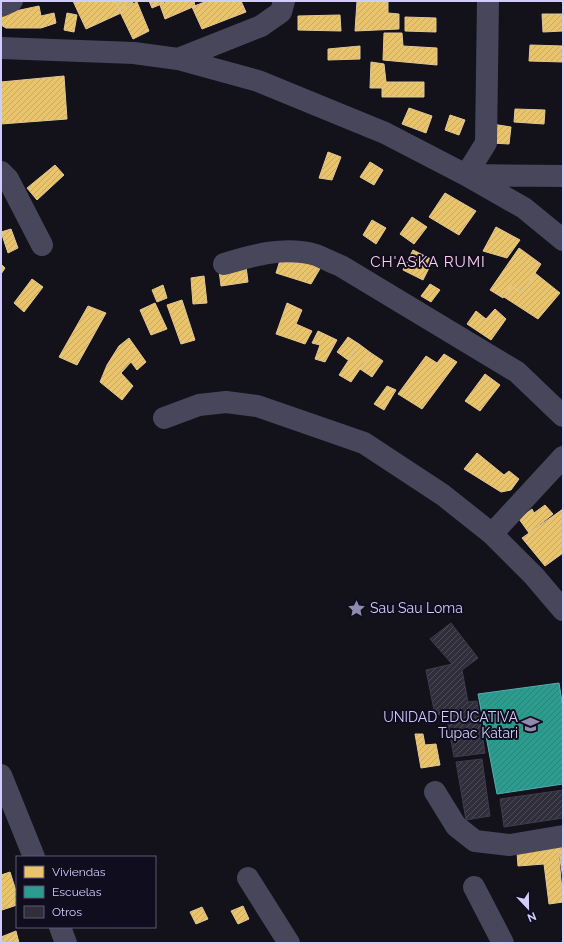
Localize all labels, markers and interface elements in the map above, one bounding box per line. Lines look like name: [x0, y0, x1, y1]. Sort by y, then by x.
district label: CH'ASKA RUMI: [370, 253, 486, 271]
place icon: Sau Sau Loma: [347, 598, 367, 618]
place label: Sau Sau Loma: [370, 600, 463, 616]
place label: UNIDAD EDUCATIVA Tupac Katari: [383, 709, 519, 741]
school or university icon: UNIDAD EDUCATIVA Tupac Katari: [521, 715, 541, 735]
legend: [16, 856, 156, 928]
text: Viviendas: [52, 865, 106, 879]
text: Escuelas: [52, 885, 102, 899]
north arrow: [508, 888, 548, 928]
text: Otros: [52, 905, 82, 919]
text: N: [525, 909, 538, 924]

